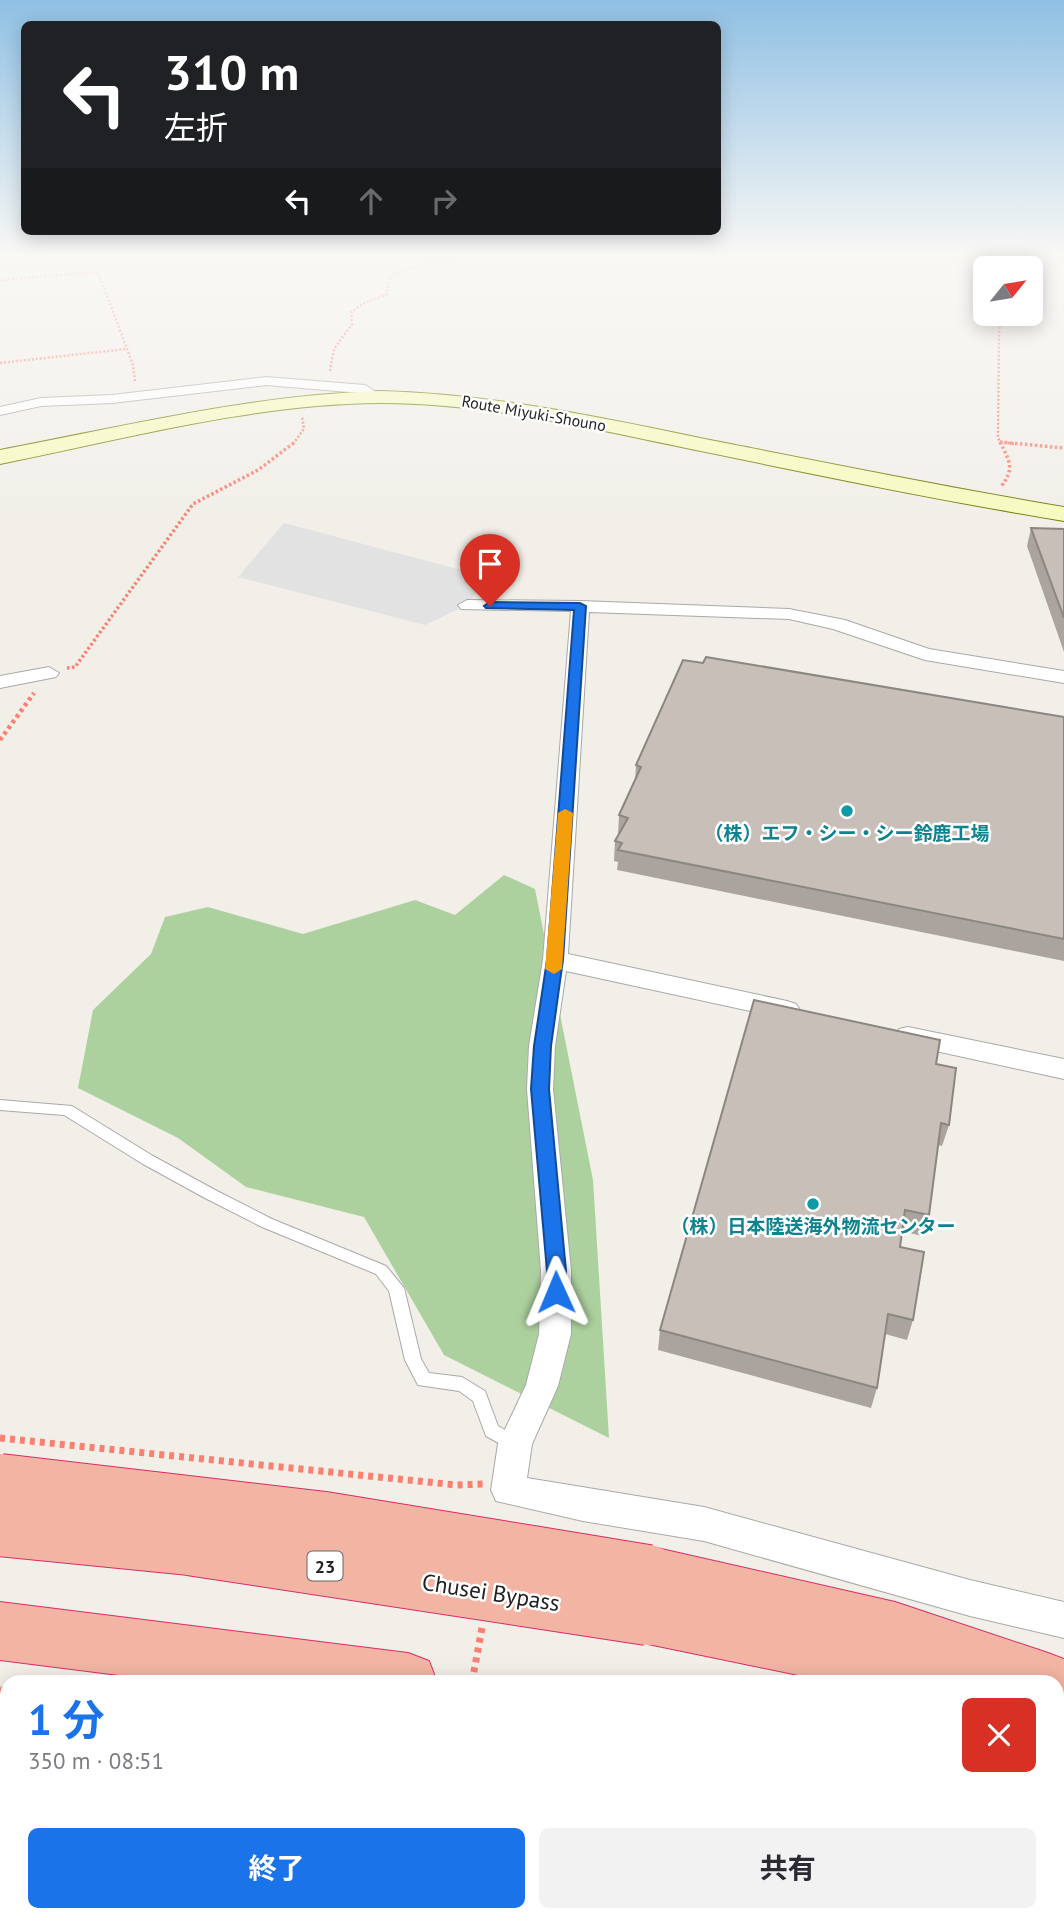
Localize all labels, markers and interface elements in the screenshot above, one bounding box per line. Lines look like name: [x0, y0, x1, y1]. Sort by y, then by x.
text: 310 m: [164, 40, 299, 104]
icon: left: [49, 49, 140, 140]
text: 左折: [164, 106, 228, 148]
icon: left: [279, 182, 317, 220]
icon: ahead: [352, 182, 390, 220]
icon: right: [425, 182, 463, 220]
north arrow: [973, 256, 1043, 326]
map controls: [973, 256, 1043, 326]
street label: Route Miyuki-Shouno: [460, 390, 608, 436]
pin: [460, 534, 520, 606]
icon: arrive: [471, 545, 509, 583]
marker: （株）エフ・シー・シー鈴鹿工場: [839, 803, 855, 819]
place label: （株）エフ・シー・シー鈴鹿工場: [704, 821, 990, 845]
marker: （株）日本陸送海外物流センター: [805, 1196, 821, 1212]
place label: （株）日本陸送海外物流センター: [670, 1214, 956, 1238]
position arrow: [519, 1255, 593, 1329]
road number: 23: [308, 1552, 342, 1581]
street label: Chusei Bypass: [420, 1567, 562, 1617]
text: 1 分: [28, 1692, 104, 1747]
button: close: [962, 1698, 1036, 1772]
text: 350 m · 08:51: [28, 1746, 164, 1775]
button: 終了: [28, 1828, 525, 1908]
button: 共有: [539, 1828, 1036, 1908]

